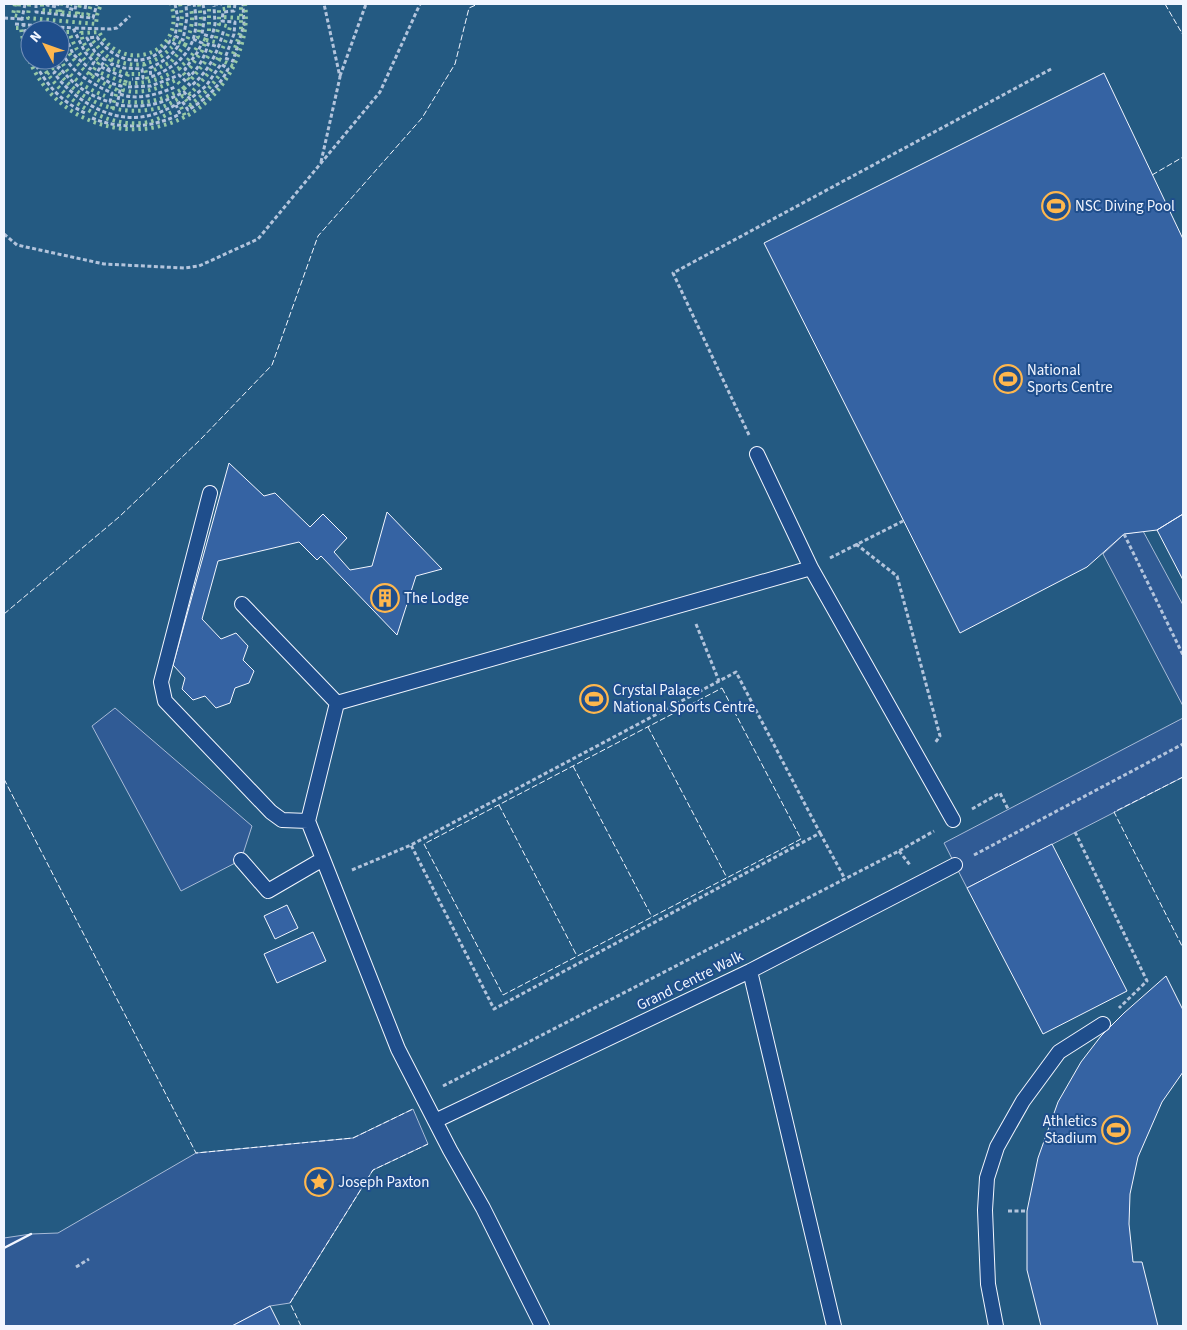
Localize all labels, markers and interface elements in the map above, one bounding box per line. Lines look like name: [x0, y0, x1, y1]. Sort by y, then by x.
north arrow: [20, 20, 70, 70]
text: N: [25, 27, 47, 47]
sports icon: NSC Diving Pool: [1041, 191, 1071, 221]
place label: NSC Diving Pool: [1075, 196, 1175, 217]
place label: National Sports Centre: [1027, 360, 1113, 398]
sports icon: National Sports Centre: [993, 364, 1023, 394]
building icon: The Lodge: [370, 583, 400, 613]
place label: The Lodge: [404, 588, 469, 609]
place label: Crystal Palace National Sports Centre: [613, 680, 755, 718]
sports icon: Crystal Palace National Sports Centre: [579, 684, 609, 714]
street label: Grand Centre Walk: [633, 946, 747, 1016]
place label: Athletics Stadium: [1043, 1111, 1097, 1149]
sports icon: Athletics Stadium: [1101, 1115, 1131, 1145]
place icon: Joseph Paxton: [304, 1167, 334, 1197]
place label: Joseph Paxton: [338, 1172, 429, 1193]

